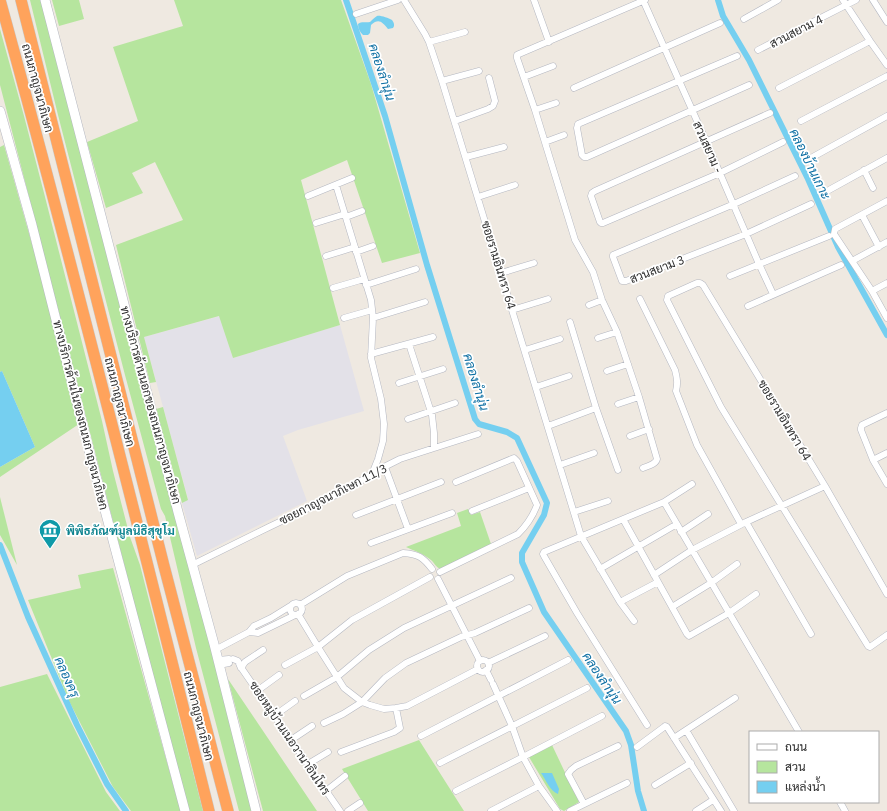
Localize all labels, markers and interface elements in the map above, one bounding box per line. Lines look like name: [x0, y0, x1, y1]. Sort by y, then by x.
street label: สวนสยาม 4: [767, 11, 825, 51]
water label: คลองลำนุ่น: [364, 41, 399, 104]
street label: ถนนกาญจนาภิเษก: [19, 42, 57, 134]
street label: สวนสยาม -: [690, 119, 726, 175]
water label: คลองบ้านเกาะ: [786, 126, 834, 202]
street label: ซอยรามอินทรา 64: [478, 219, 520, 311]
street label: สวนสยาม 3: [627, 252, 687, 286]
street label: ทางบริการด้านนอกของถนนกาญจนาภิเษก: [117, 304, 185, 506]
street label: ทางบริการด้านในของถนนกาญจนาภิเษก: [50, 319, 112, 511]
water label: คลองลำนุ่น: [458, 351, 493, 414]
street label: ถนนกาญจนาภิเษก: [102, 356, 138, 448]
street label: ซอยรามอินทรา 64: [755, 377, 815, 463]
street label: ซอยกาญจนาภิเษก 11/3: [276, 460, 390, 528]
museum icon: พิพิธภัณฑ์มูลนิธิสุขุโม: [37, 517, 63, 550]
place label: พิพิธภัณฑ์มูลนิธิสุขุโม: [66, 523, 175, 539]
water label: คลองลำนุ่น: [578, 649, 626, 708]
water label: คลองครุ: [50, 654, 84, 701]
street label: ถนนกาญจนาภิเษก: [181, 670, 217, 762]
street label: ซอยหมู่บ้านเนอวานาอินโทร: [245, 678, 334, 799]
legend: [749, 731, 879, 803]
text: ถนน: [785, 739, 808, 754]
text: สวน: [785, 759, 806, 774]
text: แหล่งน้ำ: [785, 776, 825, 794]

